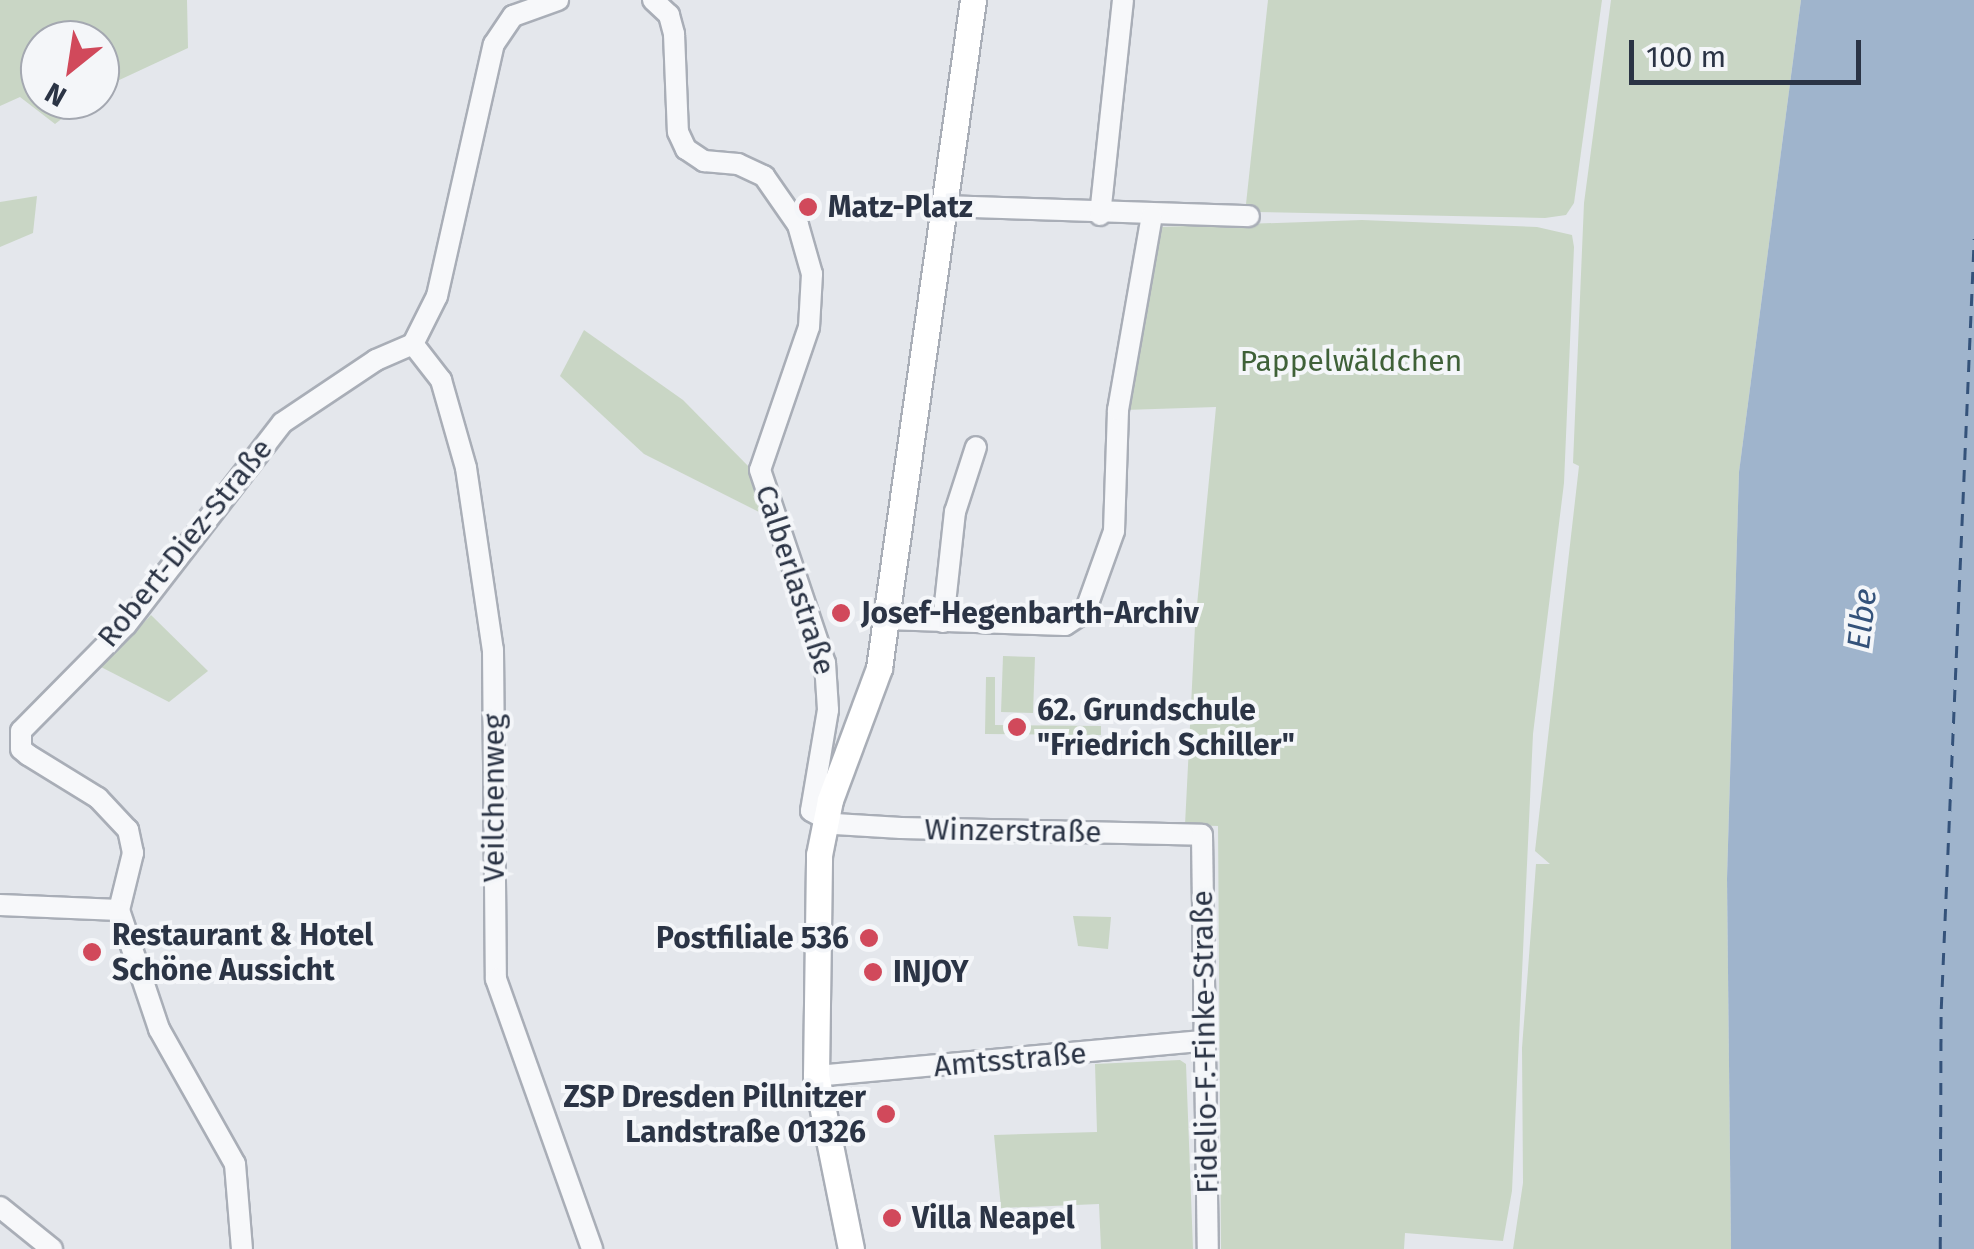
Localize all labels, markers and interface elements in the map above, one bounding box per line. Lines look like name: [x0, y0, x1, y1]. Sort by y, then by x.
north arrow: [20, 20, 120, 120]
scale bar: [1634, 20, 1866, 82]
text: 100 m: [1646, 39, 1726, 75]
text: N: [39, 76, 72, 114]
place label: Matz-Platz: [828, 189, 973, 225]
marker: Matz-Platz: [797, 196, 819, 218]
park label: Pappelwäldchen: [1240, 343, 1462, 379]
street label: Robert-Diez-Straße: [90, 432, 280, 654]
street label: Calberlastraße: [747, 480, 843, 680]
water label: Elbe: [1839, 586, 1885, 652]
place label: Josef-Hegenbarth-Archiv: [861, 595, 1199, 631]
marker: Josef-Hegenbarth-Archiv: [830, 602, 852, 624]
place label: 62. Grundschule "Friedrich Schiller": [1037, 692, 1295, 762]
street label: Veilchenweg: [476, 714, 512, 882]
marker: 62. Grundschule "Friedrich Schiller": [1006, 716, 1028, 738]
street label: Winzerstraße: [924, 811, 1102, 851]
street label: Fidelio-F.-Finke-Straße: [1184, 890, 1226, 1194]
place label: Restaurant & Hotel Schöne Aussicht: [112, 917, 373, 988]
place label: Postfiliale 536: [656, 920, 849, 956]
marker: Postfiliale 536: [858, 927, 880, 949]
marker: Restaurant & Hotel Schöne Aussicht: [81, 941, 103, 963]
place label: INJOY: [893, 954, 969, 990]
marker: INJOY: [862, 961, 884, 983]
street label: Amtsstraße: [932, 1035, 1088, 1085]
place label: ZSP Dresden Pillnitzer Landstraße 01326: [563, 1079, 866, 1150]
marker: ZSP Dresden Pillnitzer Landstraße 01326: [875, 1103, 897, 1125]
place label: Villa Neapel: [912, 1200, 1075, 1236]
marker: Villa Neapel: [881, 1207, 903, 1229]

